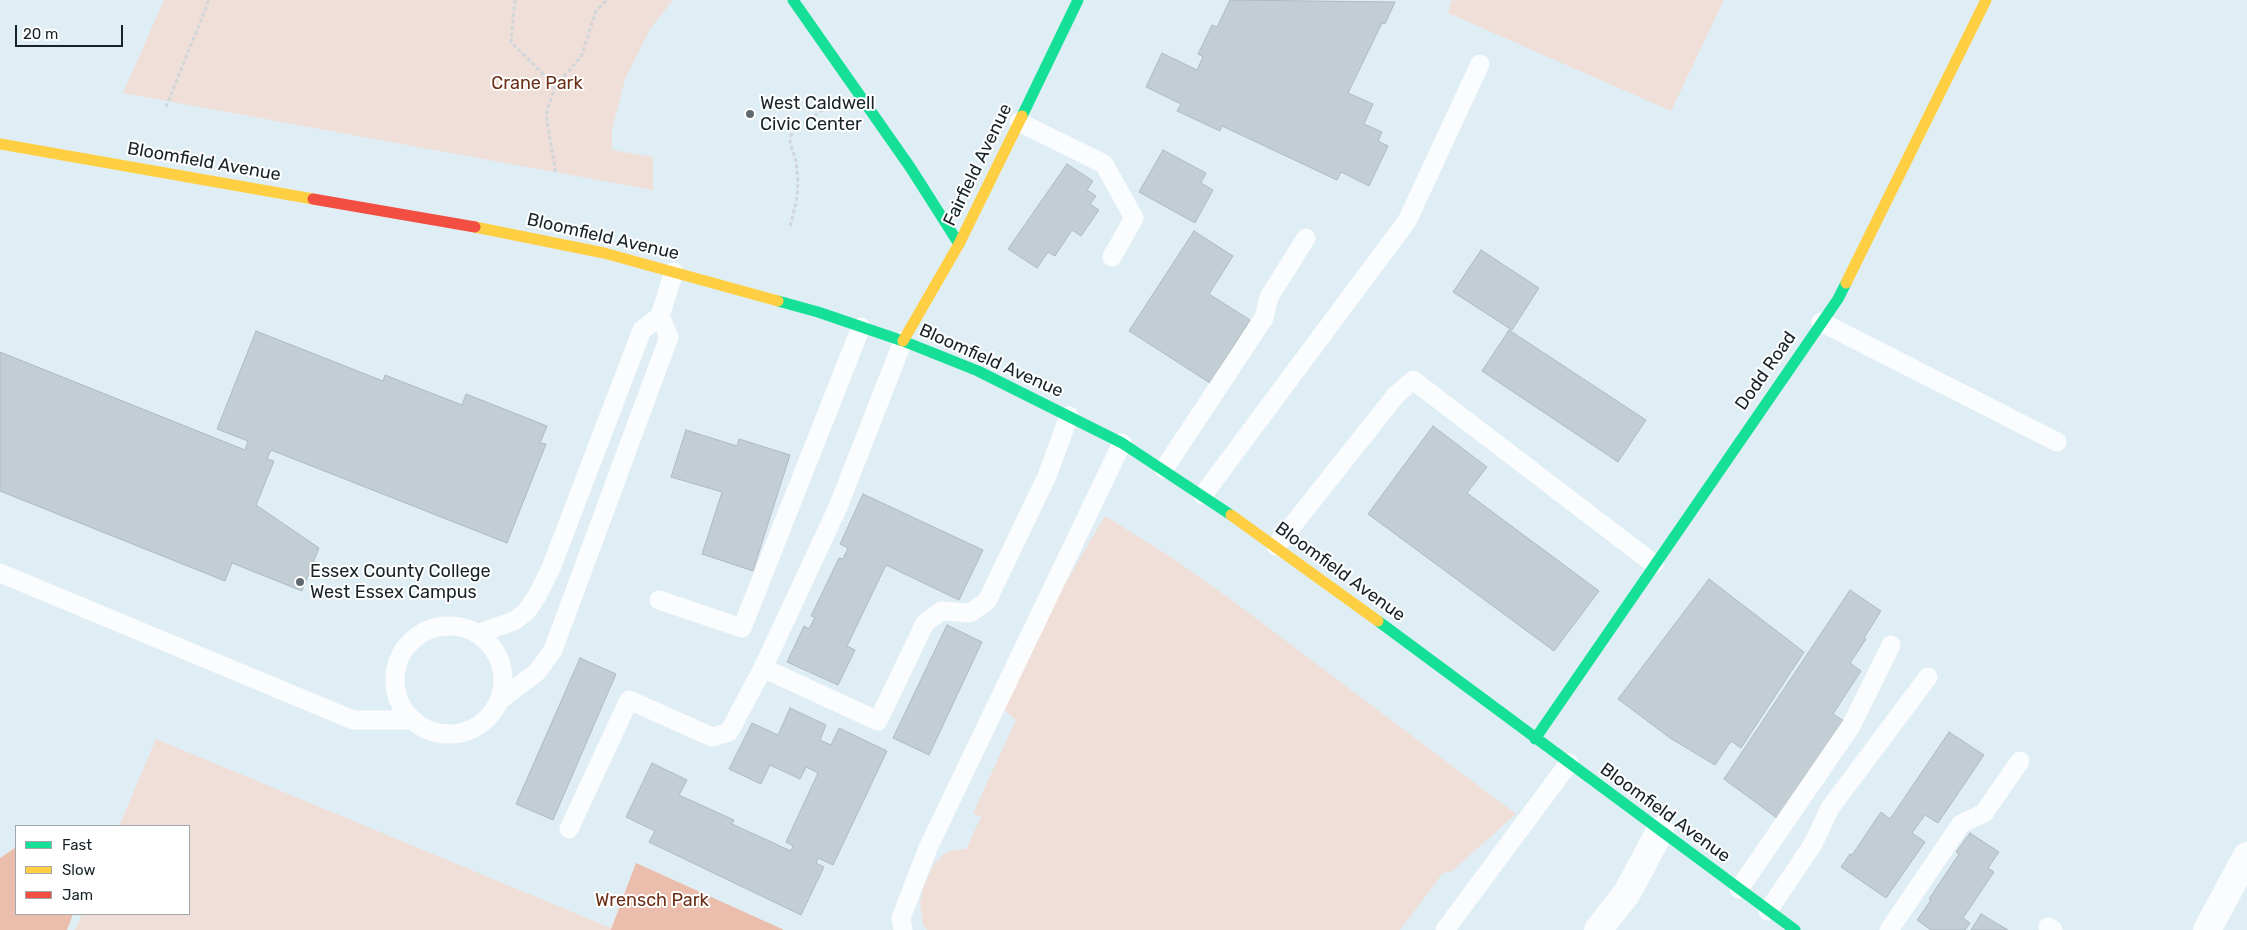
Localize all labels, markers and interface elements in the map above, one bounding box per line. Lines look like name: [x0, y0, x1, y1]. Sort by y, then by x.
scale bar: [18, 15, 125, 47]
text: 20 m: [23, 25, 58, 43]
park label: Crane Park: [491, 73, 583, 95]
place label: West Caldwell Civic Center: [760, 93, 875, 136]
street label: Fairfield Avenue: [939, 100, 1017, 230]
marker: West Caldwell Civic Center: [744, 108, 756, 120]
street label: Bloomfield Avenue: [126, 138, 282, 186]
street label: Bloomfield Avenue: [525, 209, 681, 265]
street label: Bloomfield Avenue: [916, 320, 1066, 402]
street label: Dodd Road: [1731, 327, 1801, 415]
street label: Bloomfield Avenue: [1271, 518, 1409, 626]
place label: Essex County College West Essex Campus: [310, 561, 491, 604]
marker: Essex County College West Essex Campus: [294, 576, 306, 588]
street label: Bloomfield Avenue: [1596, 759, 1734, 867]
legend: [15, 825, 190, 915]
text: Fast: [62, 836, 92, 854]
text: Slow: [62, 861, 95, 879]
text: Jam: [62, 886, 93, 904]
park label: Wrensch Park: [595, 890, 709, 912]

